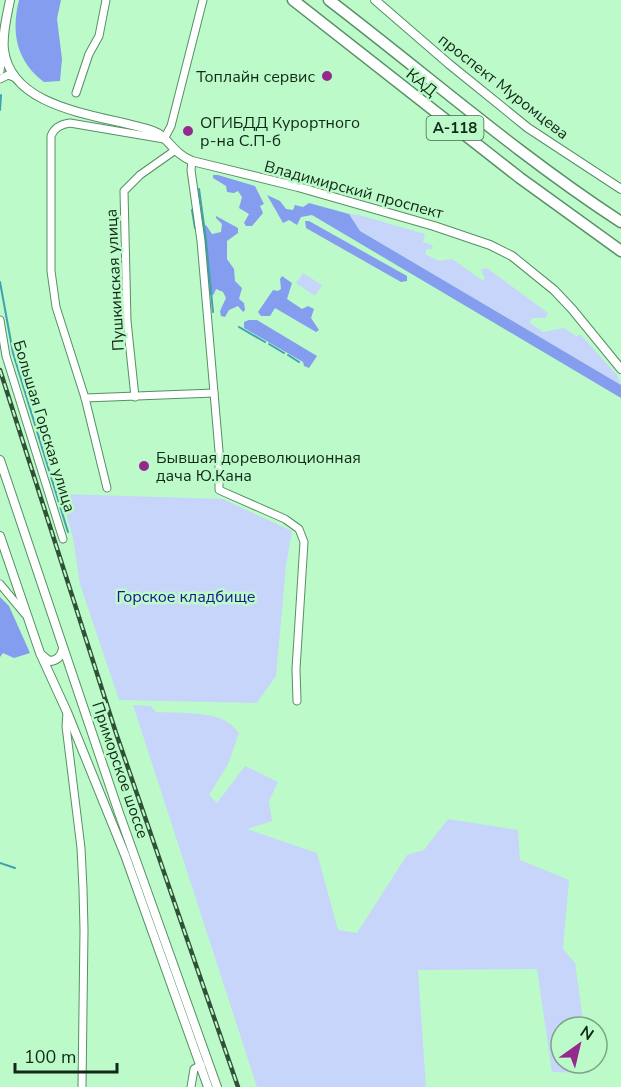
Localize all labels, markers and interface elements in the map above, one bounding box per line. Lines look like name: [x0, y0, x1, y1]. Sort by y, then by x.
street label: проспект Муромцева: [434, 29, 573, 145]
street label: КАД: [401, 64, 442, 102]
place label: Топлайн сервис: [196, 66, 315, 88]
marker: Топлайн сервис: [320, 69, 334, 83]
place label: ОГИБДД Курортного р-на С.П-б: [200, 112, 360, 152]
road number: А-118: [426, 116, 484, 140]
marker: ОГИБДД Курортного р-на С.П-б: [181, 124, 195, 138]
street label: Владимирский проспект: [262, 155, 447, 225]
street label: Пушкинская улица: [100, 208, 130, 352]
street label: Большая Горская улица: [7, 338, 81, 515]
place label: Бывшая дореволюционная дача Ю.Кана: [156, 447, 361, 487]
marker: Бывшая дореволюционная дача Ю.Кана: [137, 459, 151, 473]
park label: Горское кладбище: [116, 586, 256, 608]
street label: Приморское шоссе: [86, 699, 154, 842]
north arrow: [549, 1015, 609, 1075]
text: N: [576, 1021, 598, 1046]
scale bar: [15, 1036, 117, 1074]
text: 100 m: [24, 1045, 76, 1069]

